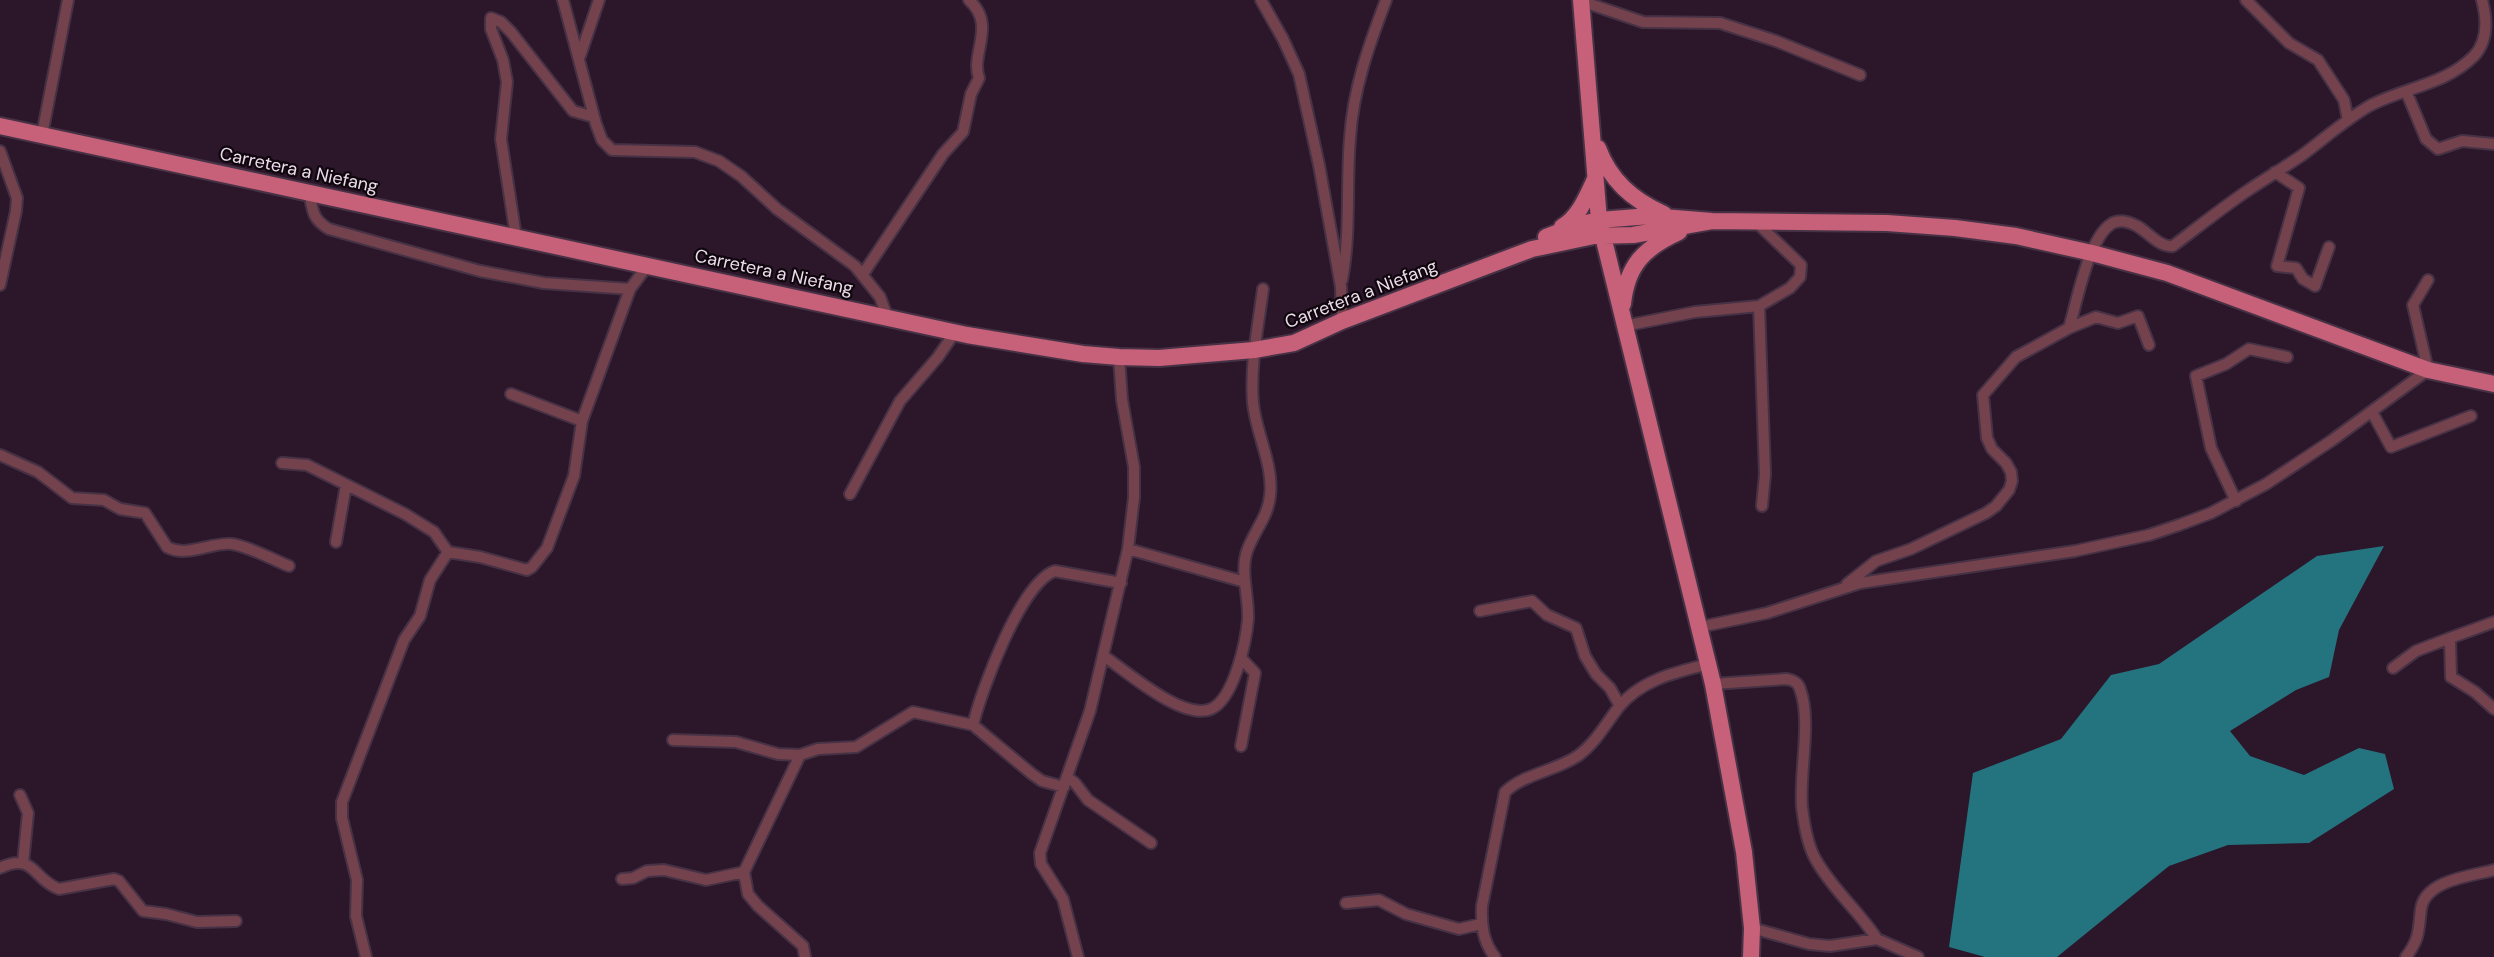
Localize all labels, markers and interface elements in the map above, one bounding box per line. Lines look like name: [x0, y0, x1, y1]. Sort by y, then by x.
street label: Carretera a Niefang: [218, 141, 380, 199]
street label: Carretera a Niefang: [693, 243, 855, 301]
street label: Carretera a Niefang: [1281, 254, 1441, 334]

